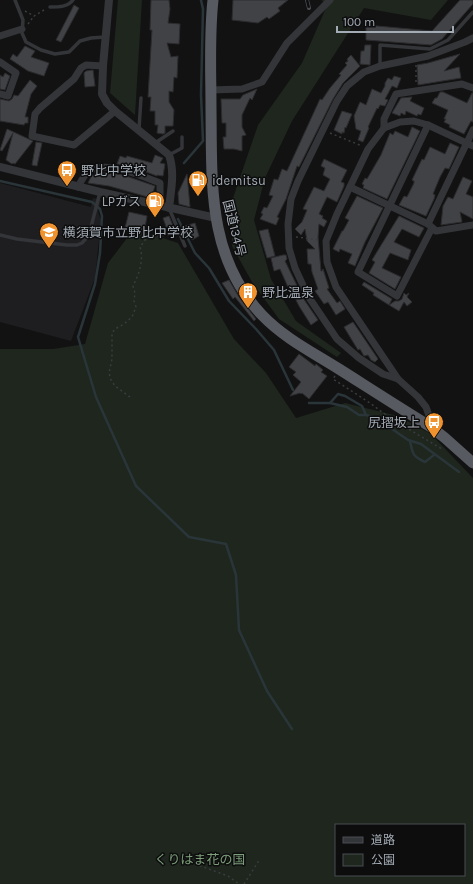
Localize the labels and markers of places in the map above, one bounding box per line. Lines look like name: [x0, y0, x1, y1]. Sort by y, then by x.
bus stop icon: 野比中学校: [56, 159, 78, 187]
place label: 野比中学校: [81, 163, 146, 178]
fuel station icon: idemitsu: [187, 169, 209, 197]
place label: idemitsu: [212, 173, 266, 188]
fuel station icon: LPガス: [144, 190, 166, 218]
place label: LPガス: [102, 194, 141, 209]
school or university icon: 横須賀市立野比中学校: [38, 221, 60, 249]
place label: 横須賀市立野比中学校: [63, 225, 193, 240]
building icon: 野比温泉: [237, 281, 259, 309]
place label: 野比温泉: [262, 285, 314, 300]
bus stop icon: 尻摺坂上: [423, 411, 445, 439]
place label: 尻摺坂上: [368, 415, 420, 430]

